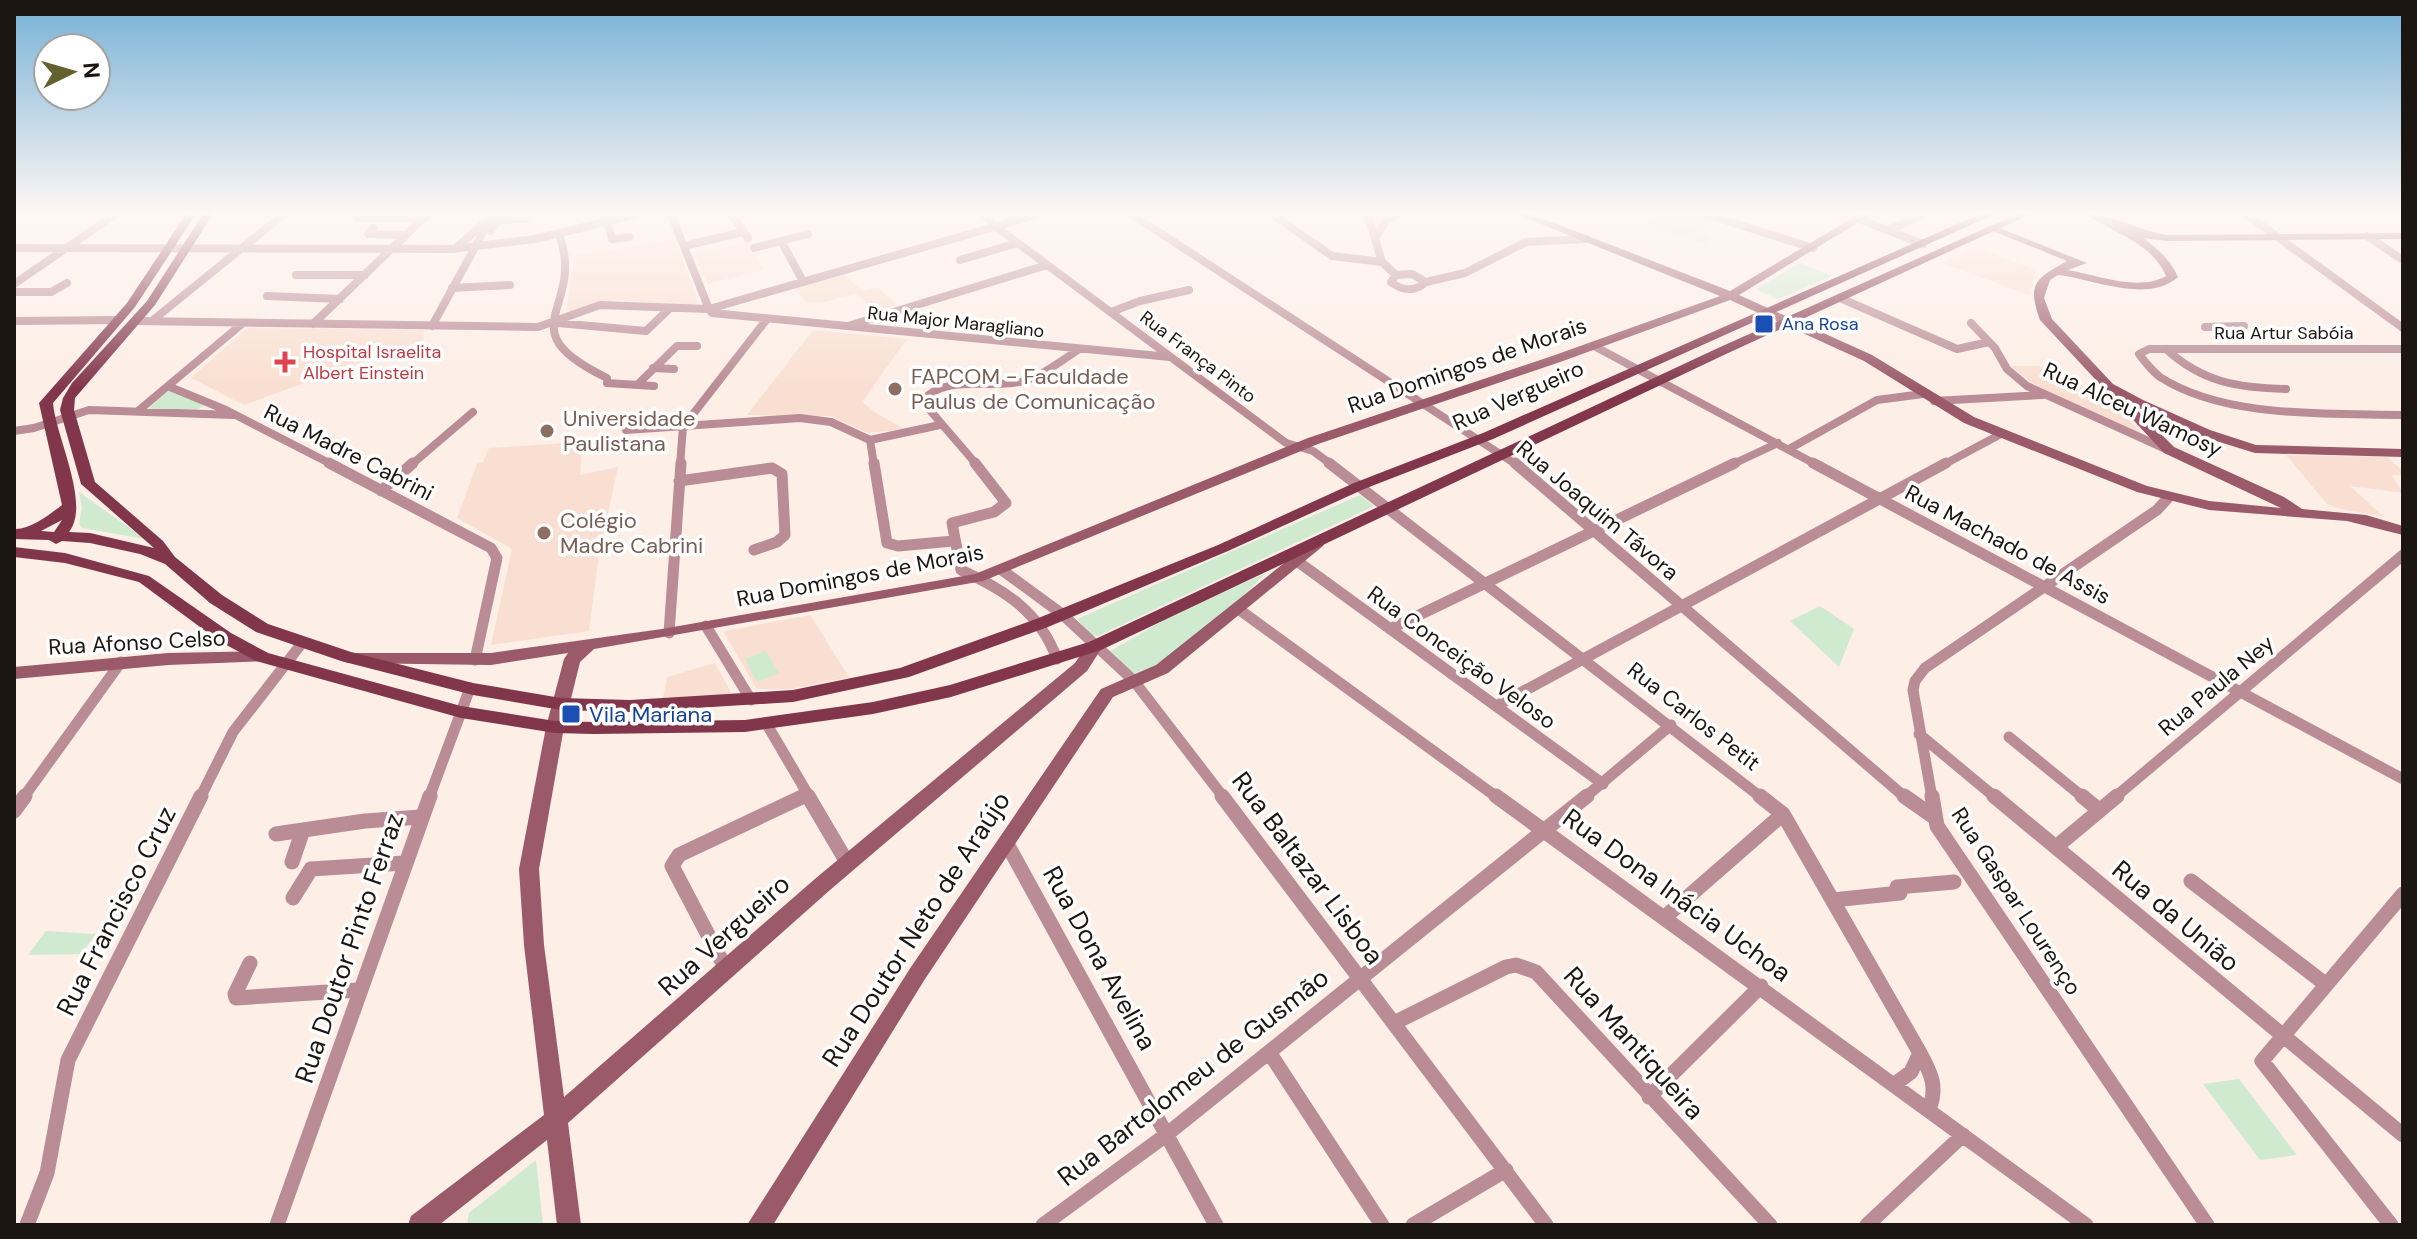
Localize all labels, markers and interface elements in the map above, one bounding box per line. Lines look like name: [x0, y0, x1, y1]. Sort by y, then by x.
north arrow: [32, 32, 112, 112]
text: N: [76, 61, 107, 80]
street label: Rua Major Maragliano: [866, 301, 1046, 343]
street label: Rua França Pinto: [1135, 305, 1261, 409]
street label: Rua Domingos de Morais: [1344, 311, 1591, 420]
place label: Ana Rosa: [1782, 312, 1859, 336]
marker: Ana Rosa: [1753, 313, 1775, 335]
street label: Rua Artur Sabóia: [2214, 321, 2354, 345]
place label: Hospital Israelita Albert Einstein: [303, 340, 441, 385]
marker: Hospital Israelita Albert Einstein: [274, 351, 296, 373]
street label: Rua Vergueiro: [1448, 354, 1588, 437]
street label: Rua Alceu Wamosy: [2039, 355, 2227, 464]
place label: FAPCOM - Faculdade Paulus de Comunicação: [911, 362, 1155, 416]
marker: FAPCOM - Faculdade Paulus de Comunicação: [886, 380, 904, 398]
street label: Rua Madre Cabrini: [259, 397, 439, 508]
place label: Universidade Paulistana: [563, 404, 695, 458]
marker: Universidade Paulistana: [538, 422, 556, 440]
street label: Rua Joaquim Távora: [1511, 434, 1685, 587]
street label: Rua Machado de Assis: [1900, 478, 2116, 611]
place label: Colégio Madre Cabrini: [560, 506, 703, 560]
marker: Colégio Madre Cabrini: [535, 524, 553, 542]
street label: Rua Domingos de Morais: [734, 537, 986, 614]
street label: Rua Conceição Veloso: [1362, 579, 1562, 736]
street label: Rua Afonso Celso: [48, 623, 226, 662]
street label: Rua Paula Ney: [2152, 628, 2280, 742]
street label: Rua Carlos Petit: [1621, 655, 1766, 777]
place label: Vila Mariana: [589, 700, 712, 729]
marker: Vila Mariana: [560, 703, 582, 725]
street label: Rua Baltazar Lisboa: [1224, 765, 1392, 971]
street label: Rua Doutor Neto de Araújo: [814, 785, 1018, 1073]
street label: Rua Francisco Cruz: [49, 801, 183, 1021]
street label: Rua Dona Inácia Uchoa: [1556, 801, 1798, 989]
street label: Rua Gaspar Lourenço: [1945, 802, 2088, 1001]
street label: Rua Doutor Pinto Ferraz: [287, 809, 411, 1087]
street label: Rua da União: [2105, 853, 2247, 979]
street label: Rua Dona Avelina: [1035, 860, 1165, 1056]
street label: Rua Vergueiro: [651, 867, 797, 1003]
street label: Rua Mantiqueira: [1556, 959, 1712, 1127]
street label: Rua Bartolomeu de Gusmão: [1050, 960, 1336, 1194]

